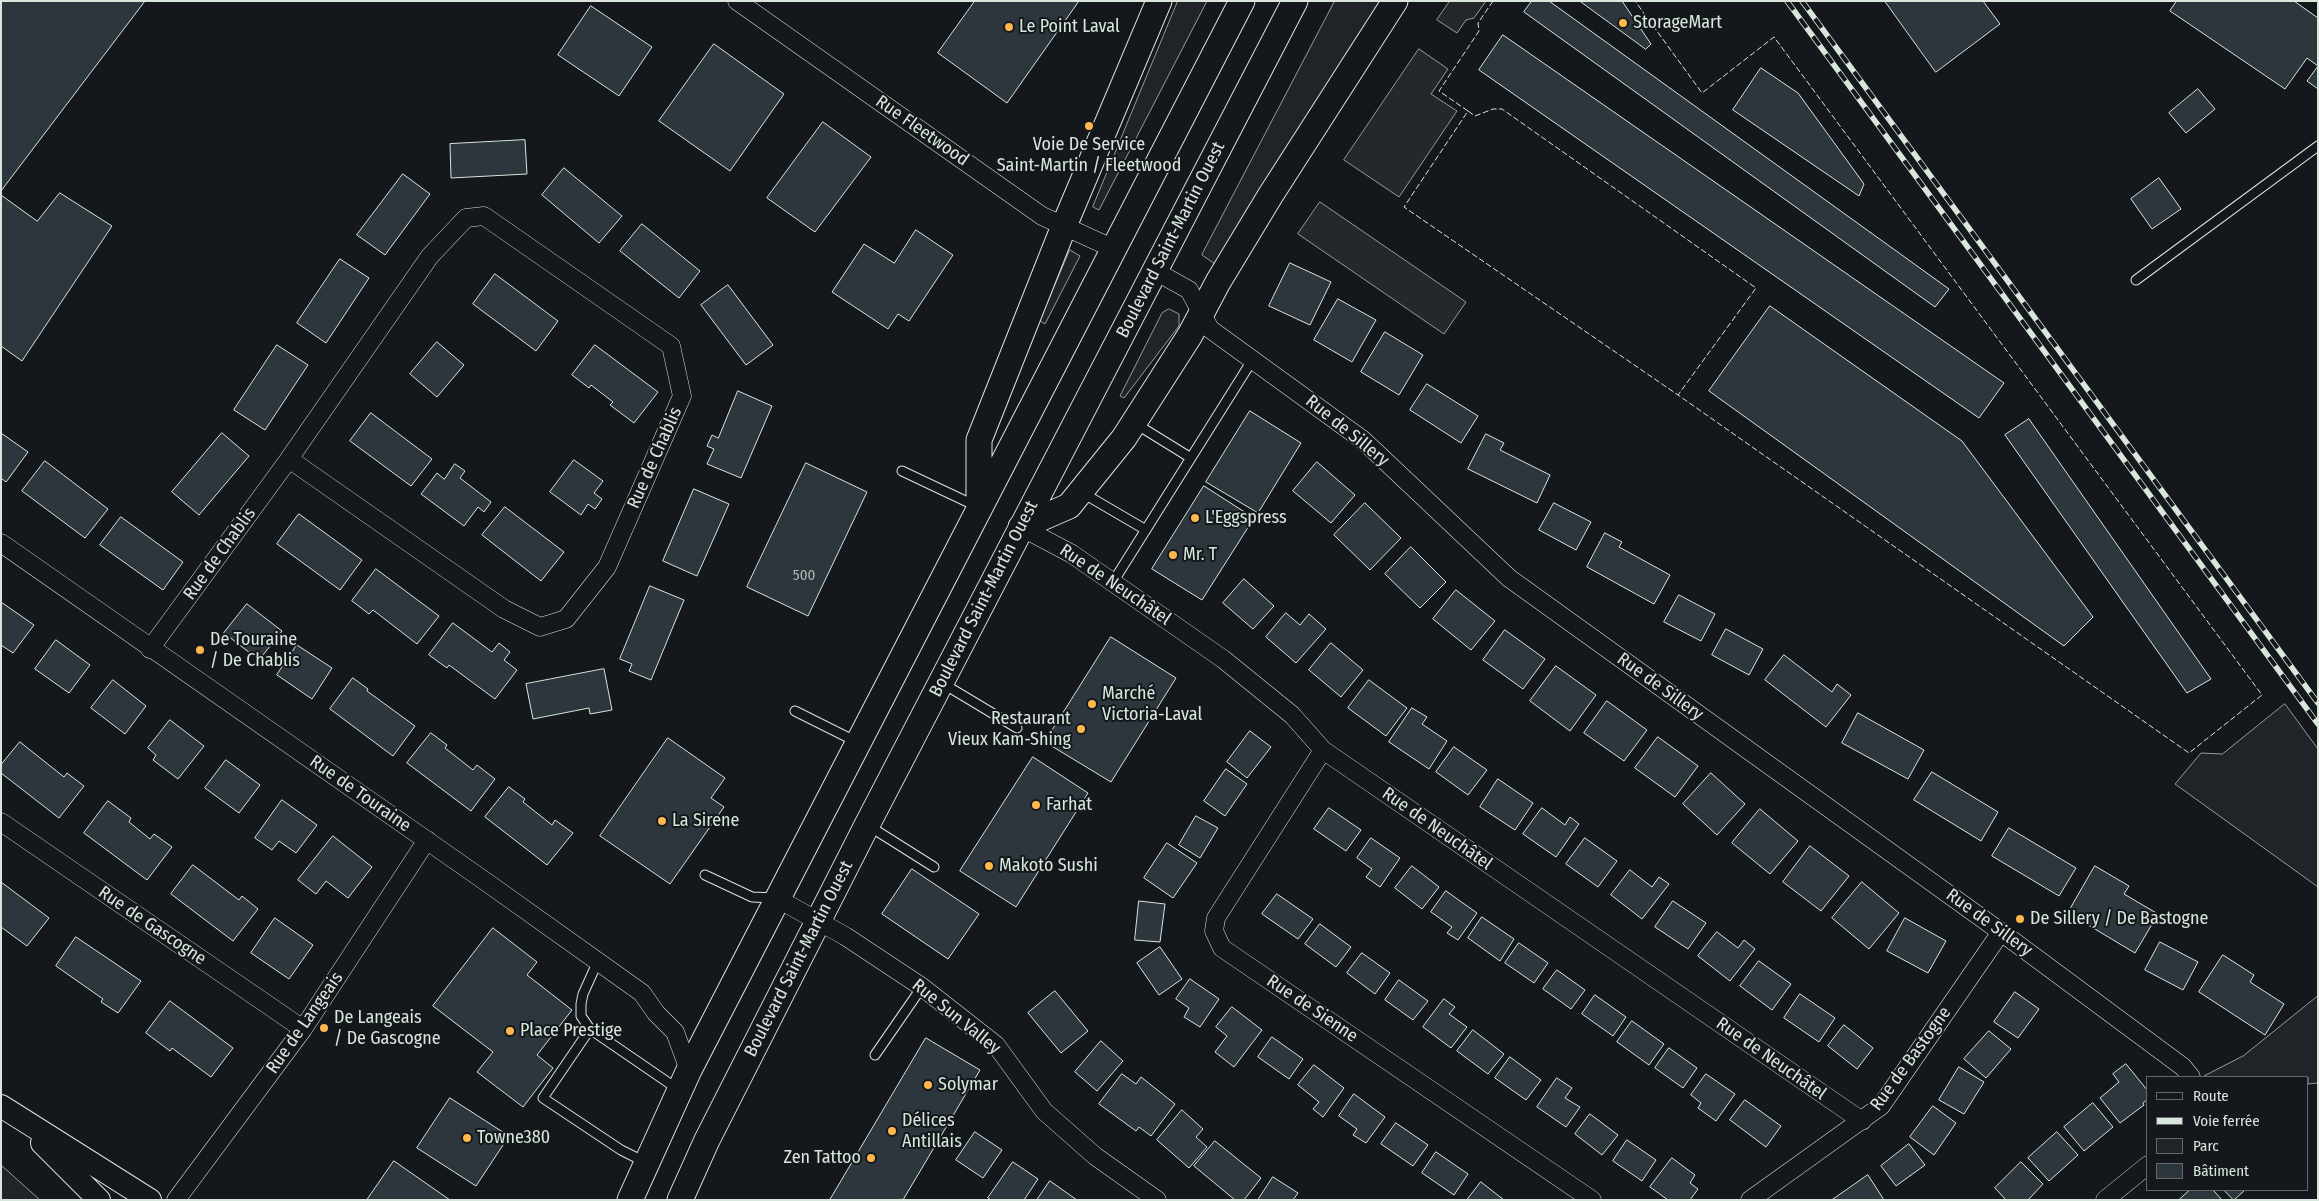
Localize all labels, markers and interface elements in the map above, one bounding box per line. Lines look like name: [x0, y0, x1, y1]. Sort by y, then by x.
place label: StorageMart: [1633, 12, 1722, 34]
place label: Le Point Laval: [1019, 16, 1120, 38]
marker: StorageMart: [1617, 17, 1629, 29]
marker: Le Point Laval: [1003, 21, 1015, 33]
street label: Rue Fleetwood: [871, 91, 973, 171]
marker: Voie De Service Saint-Martin / Fleetwood: [1083, 120, 1095, 132]
place label: Voie De Service Saint-Martin / Fleetwood: [997, 134, 1181, 176]
street label: Boulevard Saint-Martin Ouest: [1112, 138, 1230, 342]
street label: Rue de Sillery: [1301, 391, 1393, 471]
street label: Rue de Chablis: [623, 404, 687, 512]
street label: Boulevard Saint-Martin Ouest: [925, 497, 1043, 701]
street label: Rue de Chablis: [179, 504, 261, 604]
place label: L'Eggspress: [1205, 507, 1287, 529]
marker: L'Eggspress: [1189, 512, 1201, 524]
street label: Rue de Neuchâtel: [1055, 540, 1175, 630]
place label: Mr. T: [1183, 544, 1217, 566]
marker: Mr. T: [1167, 549, 1179, 561]
house number: 500: [793, 567, 815, 585]
place label: De Touraine / De Chablis: [210, 629, 300, 672]
marker: De Touraine / De Chablis: [194, 644, 206, 656]
street label: Rue de Sillery: [1613, 649, 1707, 725]
place label: Marché Victoria-Laval: [1102, 683, 1202, 726]
marker: Marché Victoria-Laval: [1086, 698, 1098, 710]
place label: Restaurant Vieux Kam-Shing: [948, 708, 1071, 751]
marker: Restaurant Vieux Kam-Shing: [1075, 723, 1087, 735]
street label: Rue de Touraine: [305, 751, 415, 837]
street label: Rue de Neuchâtel: [1378, 783, 1496, 875]
place label: Farhat: [1046, 794, 1092, 816]
marker: Farhat: [1030, 799, 1042, 811]
place label: La Sirene: [672, 810, 739, 832]
marker: La Sirene: [656, 815, 668, 827]
place label: Makoto Sushi: [999, 855, 1098, 877]
street label: Boulevard Saint-Martin Ouest: [740, 857, 858, 1061]
marker: Makoto Sushi: [983, 860, 995, 872]
street label: Rue de Gascogne: [94, 882, 210, 970]
street label: Rue de Sillery: [1942, 885, 2036, 961]
place label: De Sillery / De Bastogne: [2030, 908, 2208, 930]
marker: De Sillery / De Bastogne: [2014, 913, 2026, 925]
street label: Rue de Langeais: [262, 968, 348, 1078]
street label: Rue de Sienne: [1262, 971, 1362, 1047]
street label: Rue Sun Valley: [907, 975, 1005, 1059]
street label: Rue de Bastogne: [1866, 1003, 1956, 1115]
place label: De Langeais / De Gascogne: [334, 1007, 441, 1050]
street label: Rue de Neuchâtel: [1712, 1013, 1830, 1105]
place label: Place Prestige: [520, 1020, 622, 1042]
marker: De Langeais / De Gascogne: [318, 1022, 330, 1034]
marker: Place Prestige: [504, 1025, 516, 1037]
place label: Solymar: [938, 1074, 998, 1096]
legend: [2146, 1076, 2309, 1191]
marker: Solymar: [922, 1079, 934, 1091]
text: Route: [2193, 1087, 2229, 1105]
place label: Délices Antillais: [902, 1110, 962, 1152]
text: Voie ferrée: [2193, 1112, 2260, 1130]
marker: Délices Antillais: [886, 1125, 898, 1137]
place label: Towne380: [477, 1127, 550, 1149]
marker: Towne380: [461, 1132, 473, 1144]
text: Parc: [2193, 1137, 2219, 1155]
place label: Zen Tattoo: [784, 1147, 861, 1169]
marker: Zen Tattoo: [865, 1152, 877, 1164]
text: Bâtiment: [2193, 1162, 2249, 1180]

